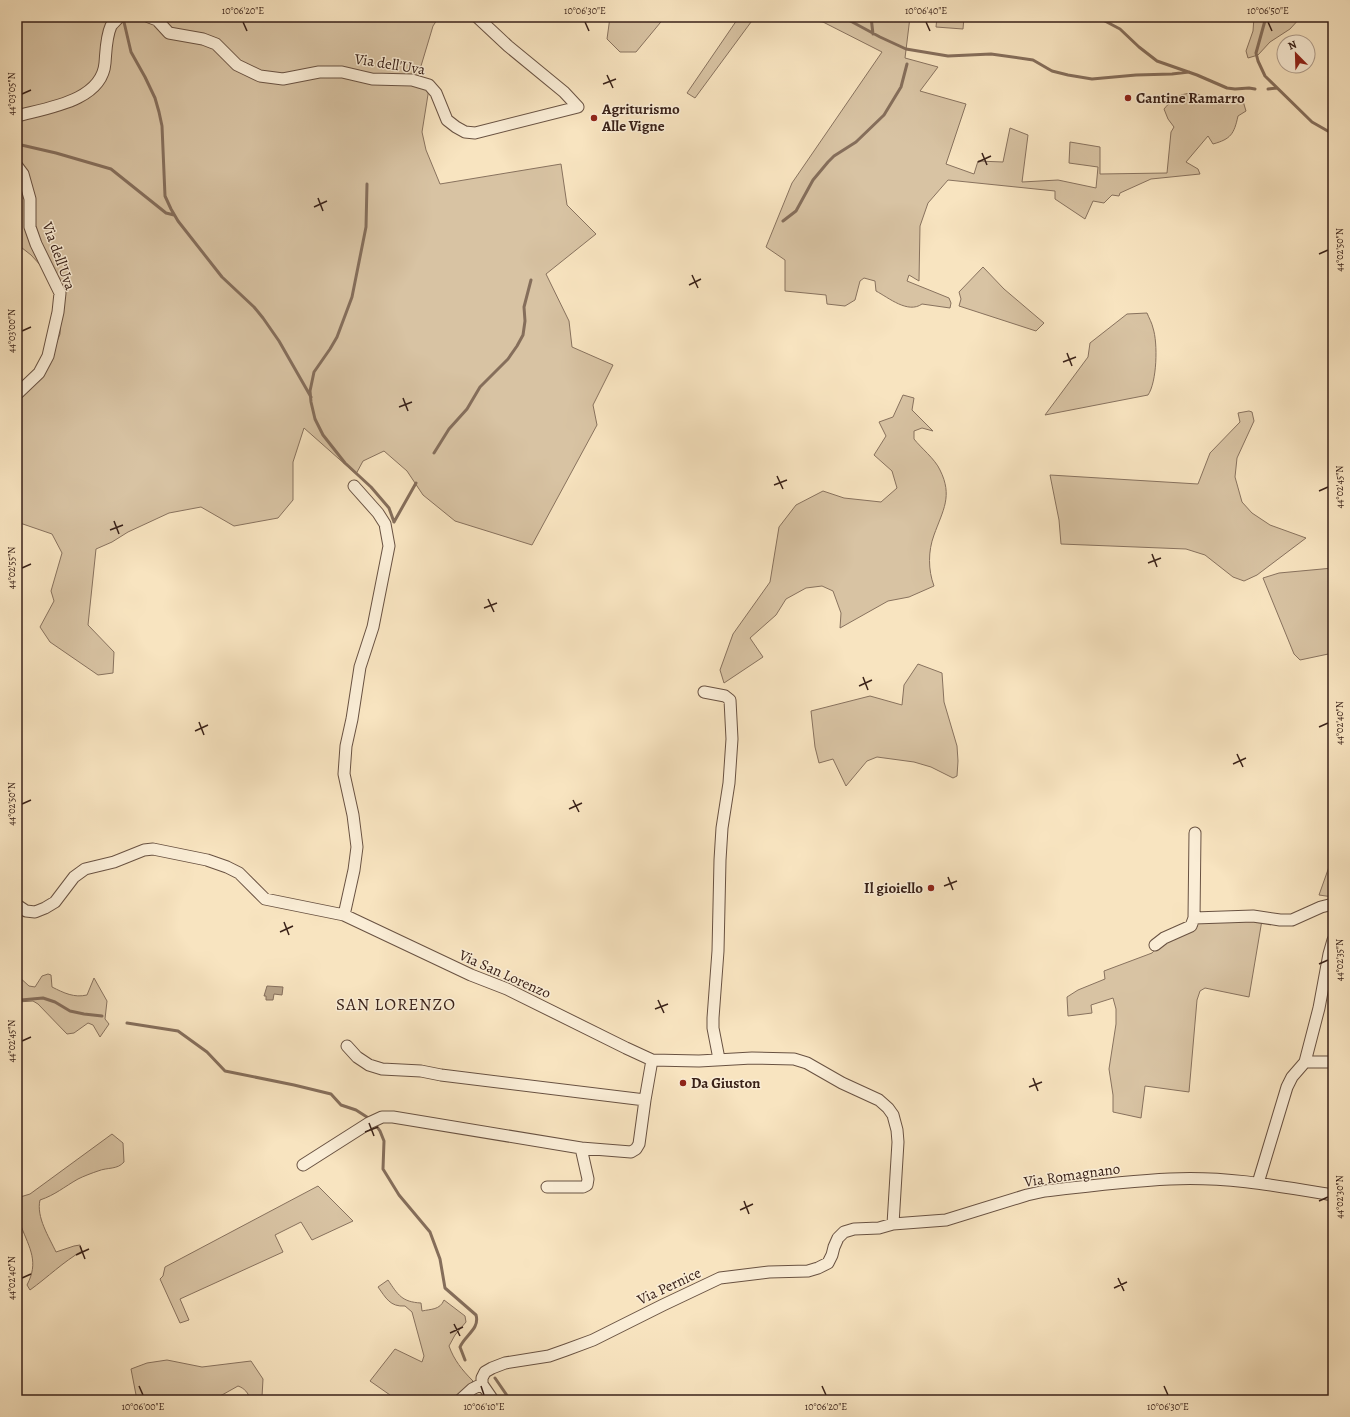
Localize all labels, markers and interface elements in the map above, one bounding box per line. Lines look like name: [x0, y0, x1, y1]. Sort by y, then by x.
text: 10°06'20"E: [222, 4, 264, 17]
text: 10°06'30"E: [564, 4, 606, 17]
text: 10°06'40"E: [905, 4, 947, 17]
text: 10°06'50"E: [1247, 4, 1289, 17]
north arrow: [1276, 34, 1316, 74]
text: N: [1286, 37, 1299, 54]
street label: Via dell'Uva: [352, 48, 427, 79]
text: 44°03'05"N: [5, 72, 18, 116]
place label: Cantine Ramarro: [1136, 88, 1245, 108]
marker: Cantine Ramarro: [1123, 93, 1133, 103]
place label: Agriturismo Alle Vigne: [601, 99, 680, 136]
marker: Agriturismo Alle Vigne: [589, 113, 599, 123]
street label: Via dell'Uva: [37, 218, 81, 293]
text: 44°02'50"N: [1333, 228, 1346, 272]
text: 44°03'00"N: [5, 309, 18, 353]
text: 44°02'45"N: [1333, 466, 1346, 508]
text: 44°02'55"N: [5, 547, 18, 589]
text: 44°02'40"N: [1333, 701, 1346, 745]
text: 44°02'50"N: [5, 782, 18, 826]
place label: Il gioiello: [864, 878, 923, 898]
marker: Il gioiello: [926, 883, 936, 893]
text: 44°02'35"N: [1333, 939, 1346, 981]
street label: Via San Lorenzo: [455, 944, 554, 1003]
district label: SAN LORENZO: [336, 993, 456, 1016]
text: 44°02'45"N: [5, 1020, 18, 1062]
place label: Da Giuston: [691, 1073, 761, 1093]
marker: Da Giuston: [678, 1078, 688, 1088]
street label: Via Romagnano: [1022, 1158, 1121, 1192]
text: 44°02'30"N: [1333, 1175, 1346, 1219]
text: 44°02'40"N: [5, 1256, 18, 1300]
street label: Via Pernice: [633, 1262, 704, 1310]
text: 10°06'00"E: [121, 1400, 165, 1413]
text: 10°06'10"E: [463, 1400, 505, 1413]
text: 10°06'20"E: [805, 1400, 847, 1413]
text: 10°06'30"E: [1147, 1400, 1189, 1413]

